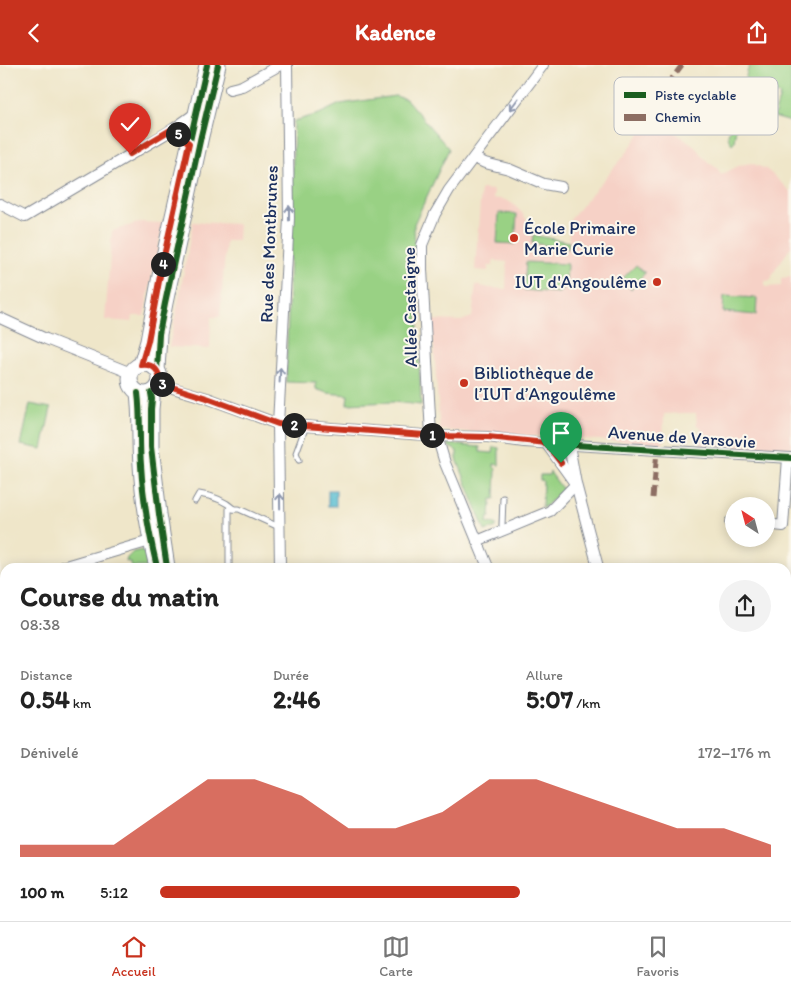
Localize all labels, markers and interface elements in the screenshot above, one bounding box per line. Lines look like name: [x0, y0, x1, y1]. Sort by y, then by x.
icon: back: [20, 19, 48, 47]
text: Kadence: [355, 19, 436, 46]
icon: share: [743, 19, 771, 47]
legend: [614, 77, 778, 135]
text: Piste cyclable: [655, 87, 737, 104]
one-way arrow: [508, 97, 519, 110]
pin: [109, 103, 151, 154]
text: Chemin: [655, 109, 701, 126]
icon: check: [116, 110, 144, 138]
pin: 5: [166, 121, 190, 147]
text: 5: [175, 126, 182, 143]
street label: Rue des Montbrunes: [255, 165, 283, 323]
one-way arrow: [284, 205, 294, 222]
place label: École Primaire Marie Curie: [524, 217, 636, 260]
marker: École Primaire Marie Curie: [508, 232, 520, 244]
street label: Allée Castaigne: [398, 247, 422, 367]
pin: 4: [150, 251, 176, 277]
text: 4: [159, 256, 168, 273]
place label: IUT d'Angoulême: [515, 271, 647, 293]
marker: IUT d'Angoulême: [651, 276, 663, 288]
place label: Bibliothèque de l’IUT d’Angoulême: [474, 362, 616, 405]
one-way arrow: [276, 367, 285, 383]
pin: 3: [150, 371, 174, 397]
text: 3: [159, 376, 166, 393]
marker: Bibliothèque de l’IUT d’Angoulême: [458, 377, 470, 389]
pin: [540, 412, 582, 463]
pin: 2: [282, 413, 306, 437]
text: 2: [291, 417, 298, 434]
icon: arrive: [547, 419, 575, 447]
street label: Avenue de Varsovie: [607, 421, 757, 453]
pin: 1: [420, 423, 444, 447]
text: 1: [429, 427, 436, 444]
one-way arrow: [275, 494, 284, 510]
north arrow: [725, 497, 775, 547]
map controls: [725, 497, 775, 547]
text: Course du matin: [20, 579, 219, 613]
button: share: [719, 580, 771, 632]
text: 08:38: [20, 615, 60, 634]
text: Distance: [20, 667, 72, 684]
text: Durée: [273, 667, 309, 684]
text: Allure: [526, 667, 563, 684]
text: 0.54: [20, 684, 70, 714]
text: 2:46: [273, 684, 321, 714]
text: 5:07: [526, 684, 573, 714]
text: km: [70, 695, 91, 712]
text: /km: [573, 695, 601, 712]
text: Dénivelé: [20, 743, 79, 762]
text: 172–176 m: [697, 743, 771, 762]
text: 100 m: [20, 883, 64, 902]
text: 5:12: [100, 883, 128, 902]
tab: Accueil: [112, 933, 156, 980]
tab: Carte: [379, 933, 413, 980]
tab: Favoris: [637, 933, 679, 980]

